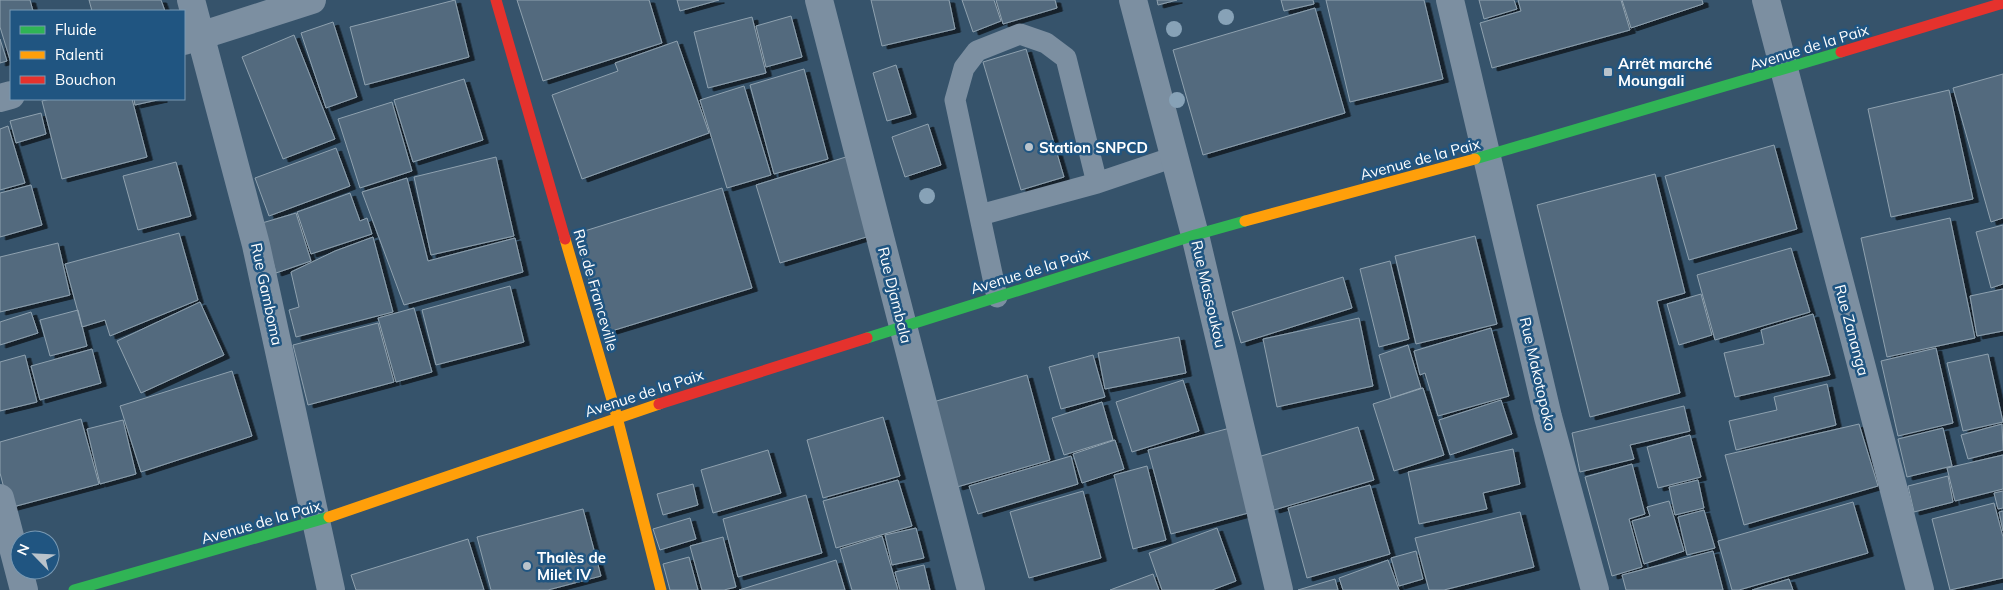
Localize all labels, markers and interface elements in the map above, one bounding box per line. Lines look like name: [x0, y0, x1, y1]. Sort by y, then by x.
legend: [10, 10, 185, 100]
text: Fluide: [55, 20, 96, 39]
street label: Avenue de la Paix: [1747, 20, 1871, 74]
text: Ralenti: [55, 45, 104, 64]
place label: Arrêt marché Moungali: [1618, 54, 1712, 90]
marker: Arrêt marché Moungali: [1602, 66, 1614, 78]
text: Bouchon: [55, 70, 116, 89]
street label: Avenue de la Paix: [1358, 134, 1482, 184]
place label: Station SNPCD: [1039, 138, 1148, 157]
marker: Station SNPCD: [1023, 141, 1035, 153]
street label: Rue de Franceville: [570, 227, 622, 353]
street label: Rue Massoukou: [1187, 238, 1231, 350]
street label: Rue Gamboma: [247, 241, 287, 347]
street label: Avenue de la Paix: [968, 244, 1092, 298]
street label: Rue Djambala: [874, 245, 916, 345]
street label: Rue Zananga: [1831, 282, 1873, 378]
street label: Rue Makotopoko: [1516, 315, 1560, 433]
street label: Avenue de la Paix: [582, 365, 706, 421]
street label: Avenue de la Paix: [199, 496, 323, 548]
north arrow: [10, 530, 60, 580]
text: N: [13, 541, 33, 558]
place label: Thalès de Milet IV: [537, 548, 606, 584]
marker: Thalès de Milet IV: [521, 560, 533, 572]

